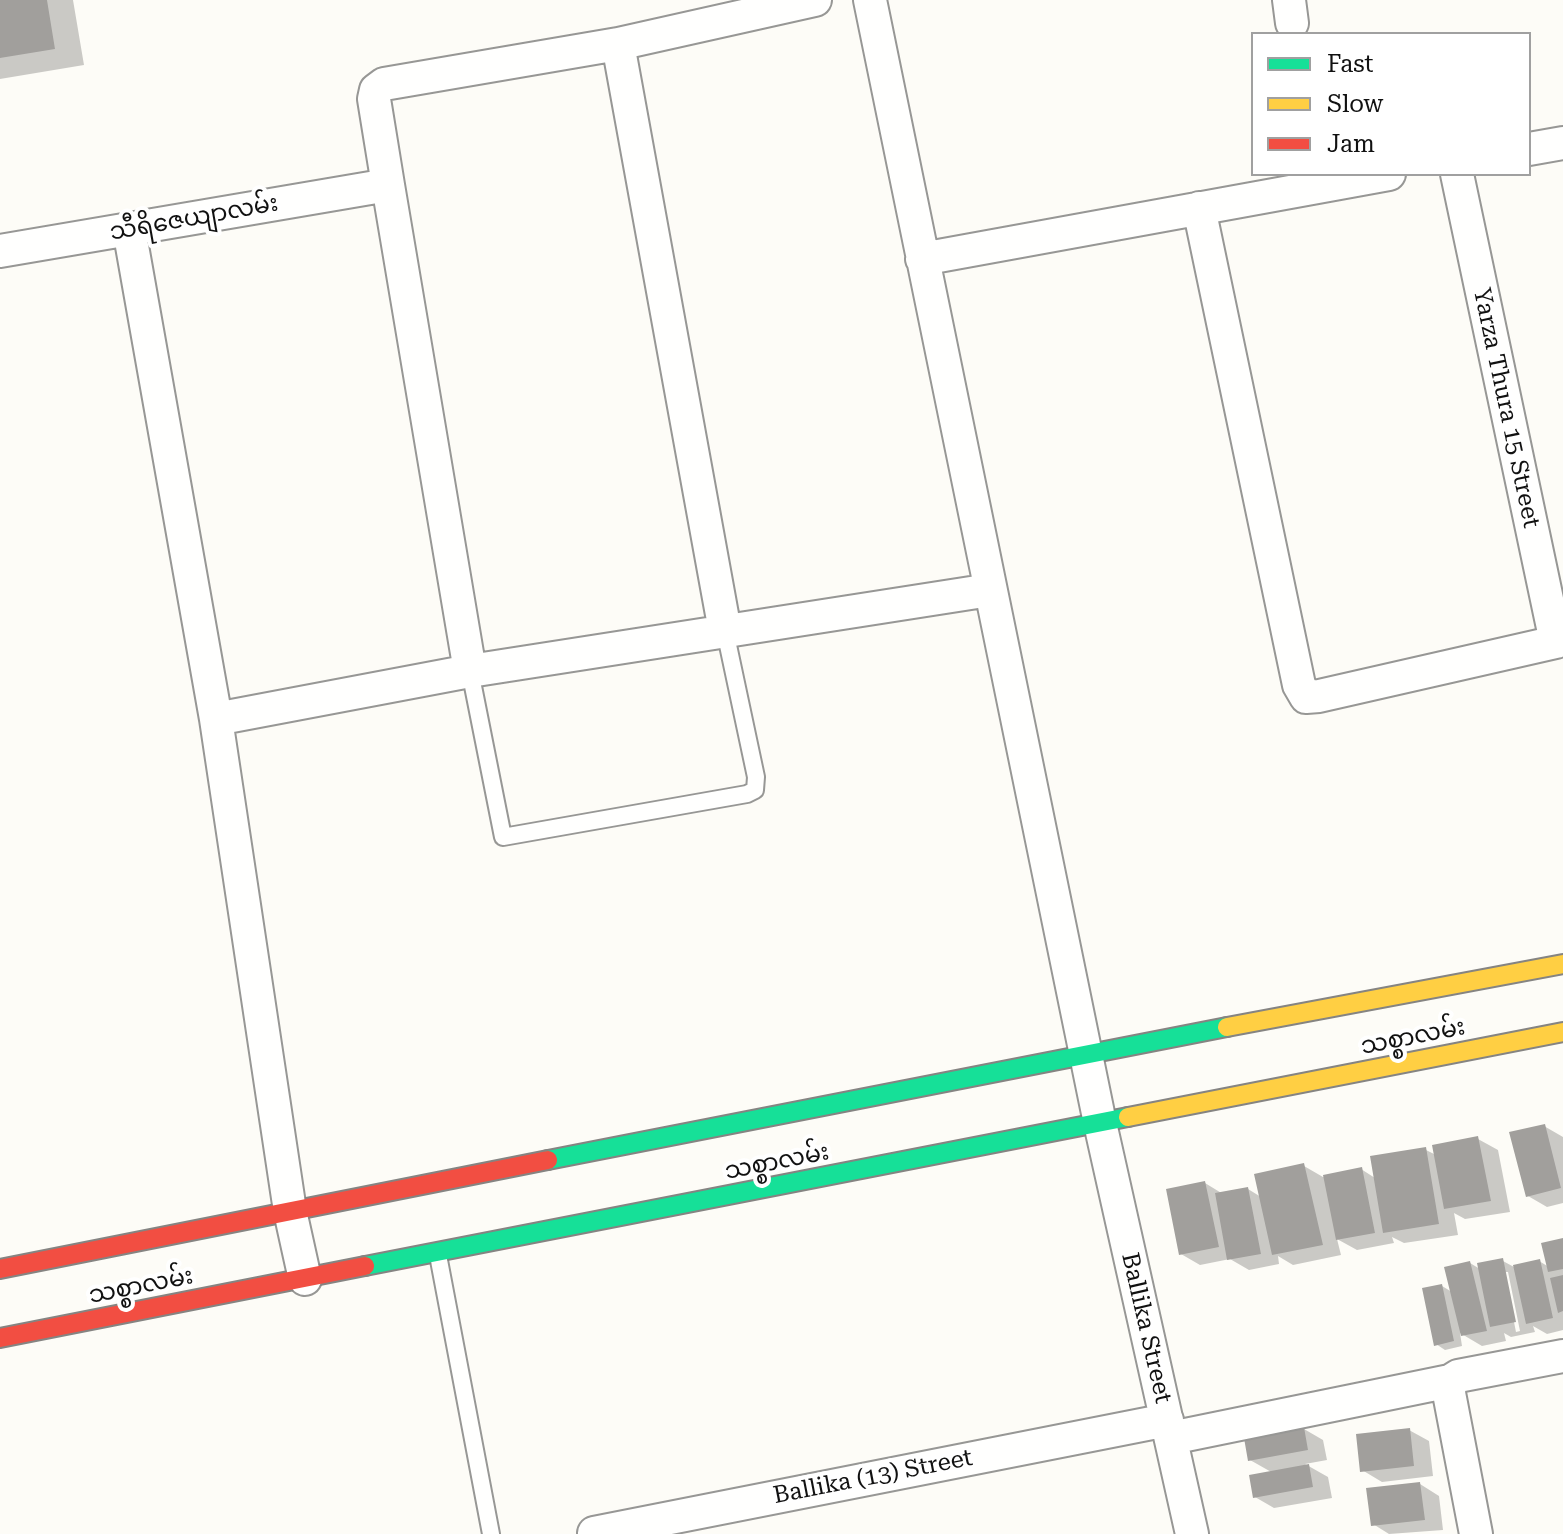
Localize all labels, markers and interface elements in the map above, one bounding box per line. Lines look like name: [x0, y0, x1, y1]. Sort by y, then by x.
legend: [1251, 32, 1531, 176]
text: Fast: [1327, 50, 1374, 78]
text: Slow: [1327, 90, 1383, 118]
text: Jam: [1327, 130, 1375, 158]
street label: သီရိဇေယျာလမ်း: [108, 189, 280, 247]
street label: Yarza Thura 15 Street: [1466, 285, 1546, 531]
street label: သစ္စာလမ်း: [1358, 1013, 1468, 1061]
street label: သစ္စာလမ်း: [722, 1138, 832, 1186]
street label: Ballika Street: [1115, 1250, 1177, 1406]
street label: သစ္စာလမ်း: [86, 1262, 196, 1310]
street label: Ballika (13) Street: [771, 1444, 975, 1510]

